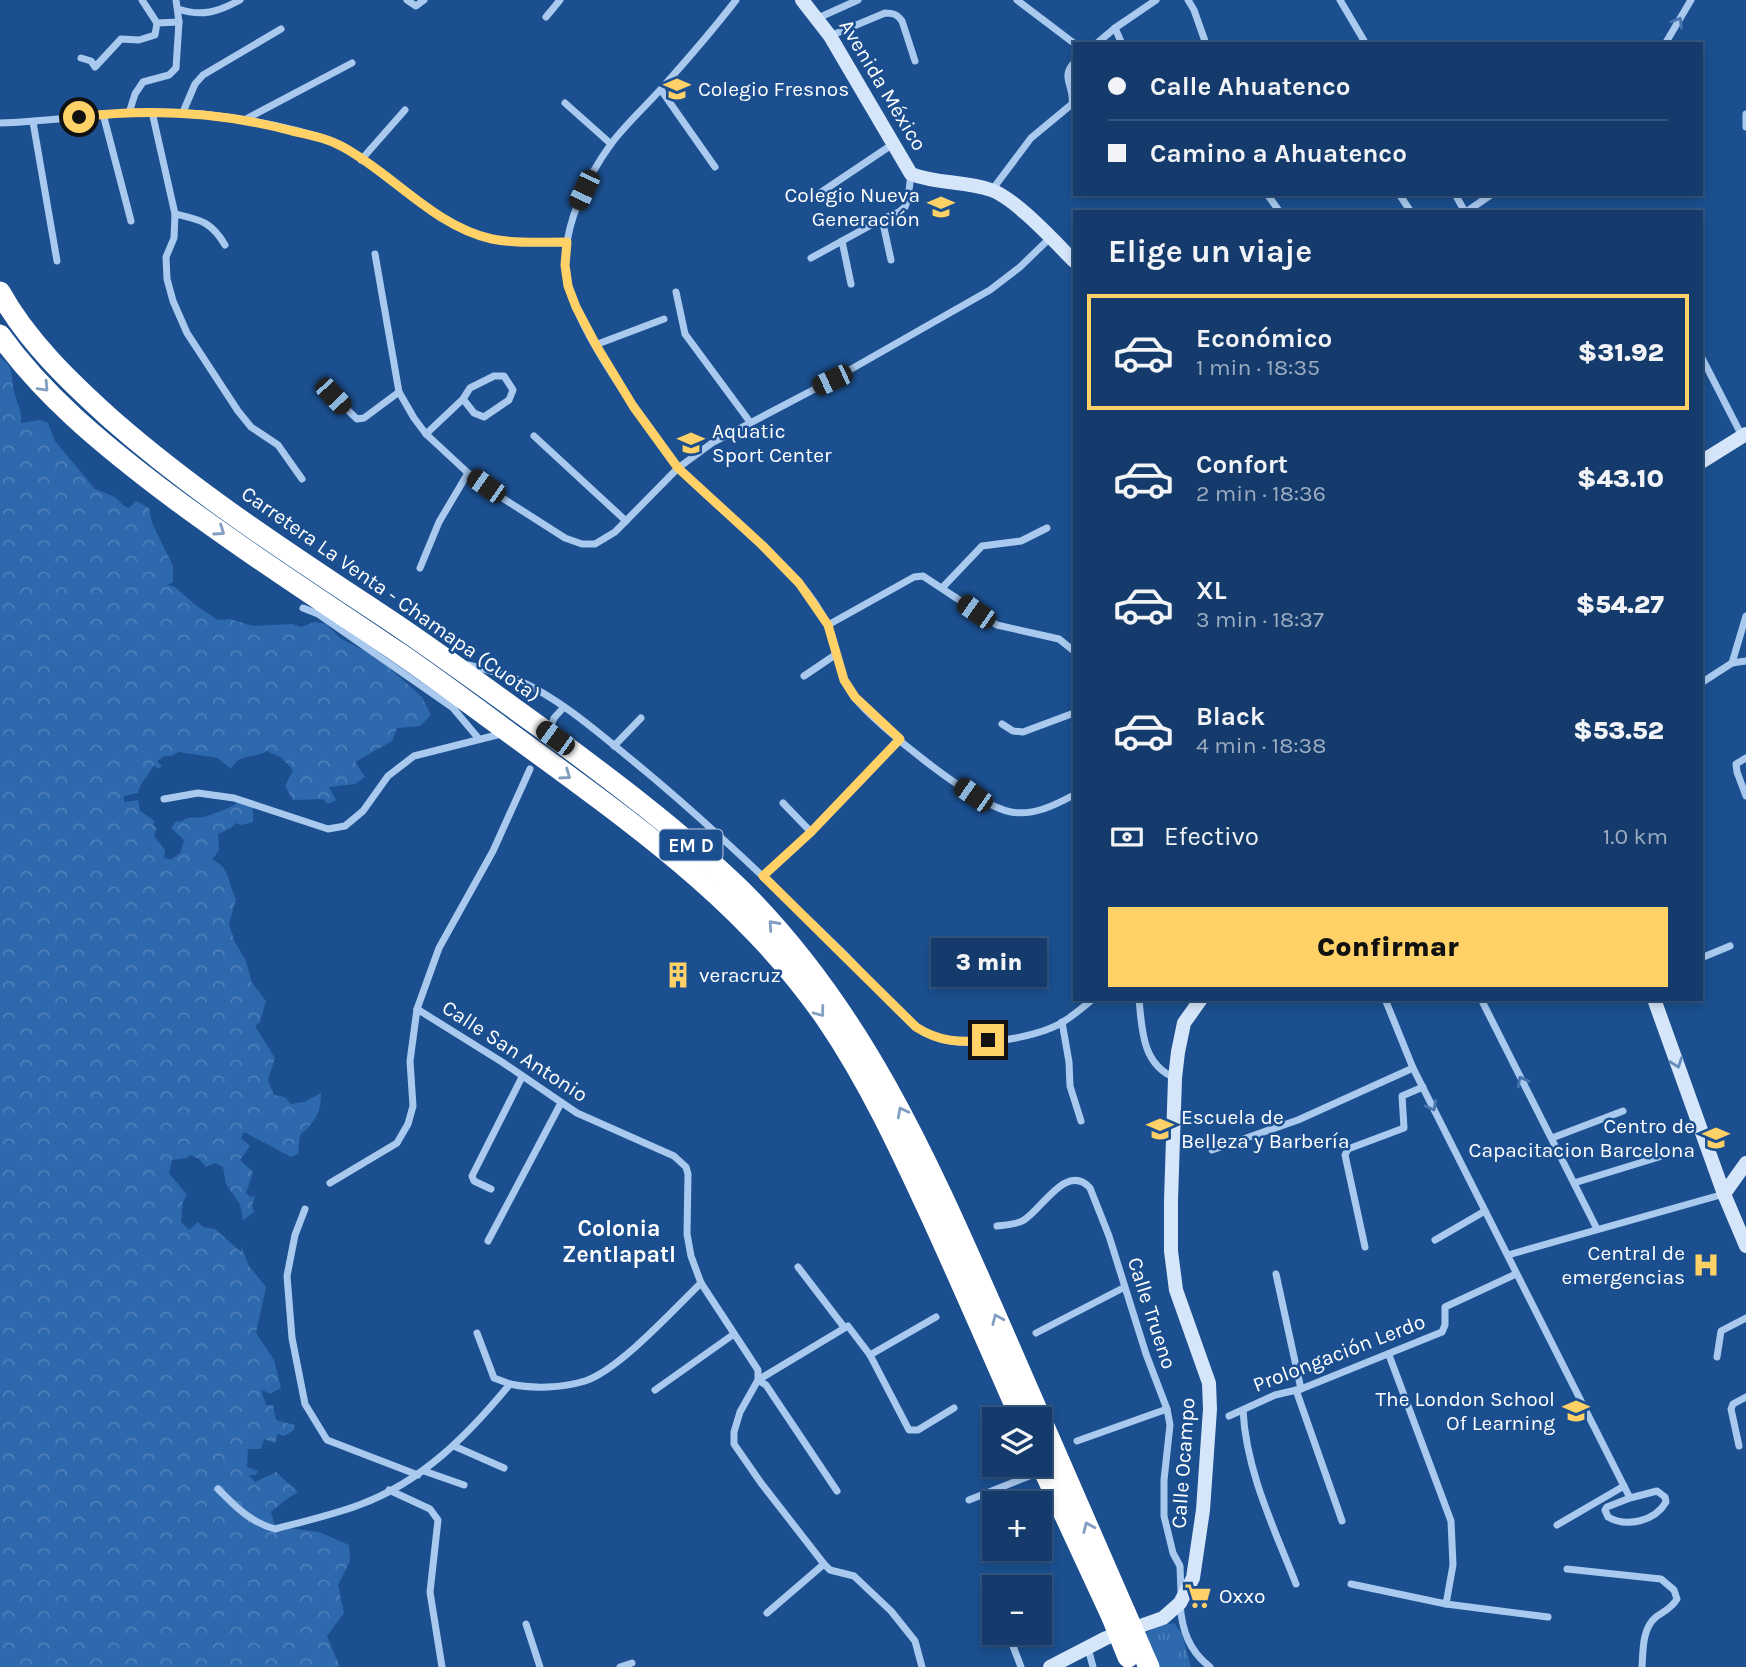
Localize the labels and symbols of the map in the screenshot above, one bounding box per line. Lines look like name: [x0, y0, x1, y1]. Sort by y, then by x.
street label: Avenida México: [834, 15, 932, 155]
one-way arrow: [1670, 16, 1683, 29]
school or university icon: Colegio Fresnos: [662, 74, 692, 104]
place label: Colegio Fresnos: [698, 77, 849, 101]
route start: [63, 101, 95, 133]
car: [566, 167, 603, 213]
place label: Colegio Nueva Generación: [784, 183, 920, 231]
school or university icon: Colegio Nueva Generación: [926, 192, 956, 222]
car: [809, 362, 856, 398]
car: [311, 373, 356, 419]
one-way arrow: [36, 379, 48, 392]
place label: Aquatic Sport Center: [712, 419, 832, 467]
school or university icon: Aquatic Sport Center: [676, 428, 706, 458]
car: [463, 465, 510, 507]
street label: Carretera La Venta - Chamapa (Cuota): [237, 481, 545, 707]
one-way arrow: [212, 523, 225, 535]
car: [953, 591, 1000, 633]
car: [532, 717, 579, 759]
one-way arrow: [558, 766, 571, 779]
car: [950, 774, 997, 816]
road number: EM D: [660, 830, 722, 860]
one-way arrow: [769, 920, 782, 933]
callout: 3 min: [930, 939, 1046, 988]
building icon: veracruz: [663, 960, 693, 990]
place label: veracruz: [699, 963, 781, 987]
street label: Calle San Antonio: [438, 995, 592, 1107]
one-way arrow: [812, 1004, 825, 1017]
route end: [972, 1024, 1004, 1056]
one-way arrow: [1669, 1057, 1683, 1069]
one-way arrow: [1517, 1076, 1530, 1088]
one-way arrow: [1424, 1099, 1438, 1111]
place label: Escuela de Belleza y Barbería: [1181, 1105, 1350, 1153]
one-way arrow: [897, 1107, 910, 1119]
school or university icon: Escuela de Belleza y Barbería: [1145, 1114, 1175, 1144]
place label: Centro de Capacitacion Barcelona: [1469, 1114, 1695, 1162]
school or university icon: Centro de Capacitacion Barcelona: [1701, 1123, 1731, 1153]
district label: Colonia Zentlapatl: [562, 1215, 676, 1268]
place label: Central de emergencias: [1562, 1241, 1685, 1289]
hospital icon: Central de emergencias: [1691, 1250, 1721, 1280]
street label: Calle Trueno: [1123, 1254, 1181, 1372]
street label: Prolongación Lerdo: [1250, 1309, 1428, 1397]
one-way arrow: [991, 1314, 1005, 1326]
place label: The London School Of Learning: [1375, 1387, 1555, 1435]
school or university icon: The London School Of Learning: [1561, 1396, 1591, 1426]
street label: Calle Ocampo: [1166, 1397, 1200, 1529]
one-way arrow: [1082, 1522, 1096, 1534]
supermarket icon: Oxxo: [1183, 1581, 1213, 1611]
place label: Oxxo: [1219, 1584, 1266, 1608]

